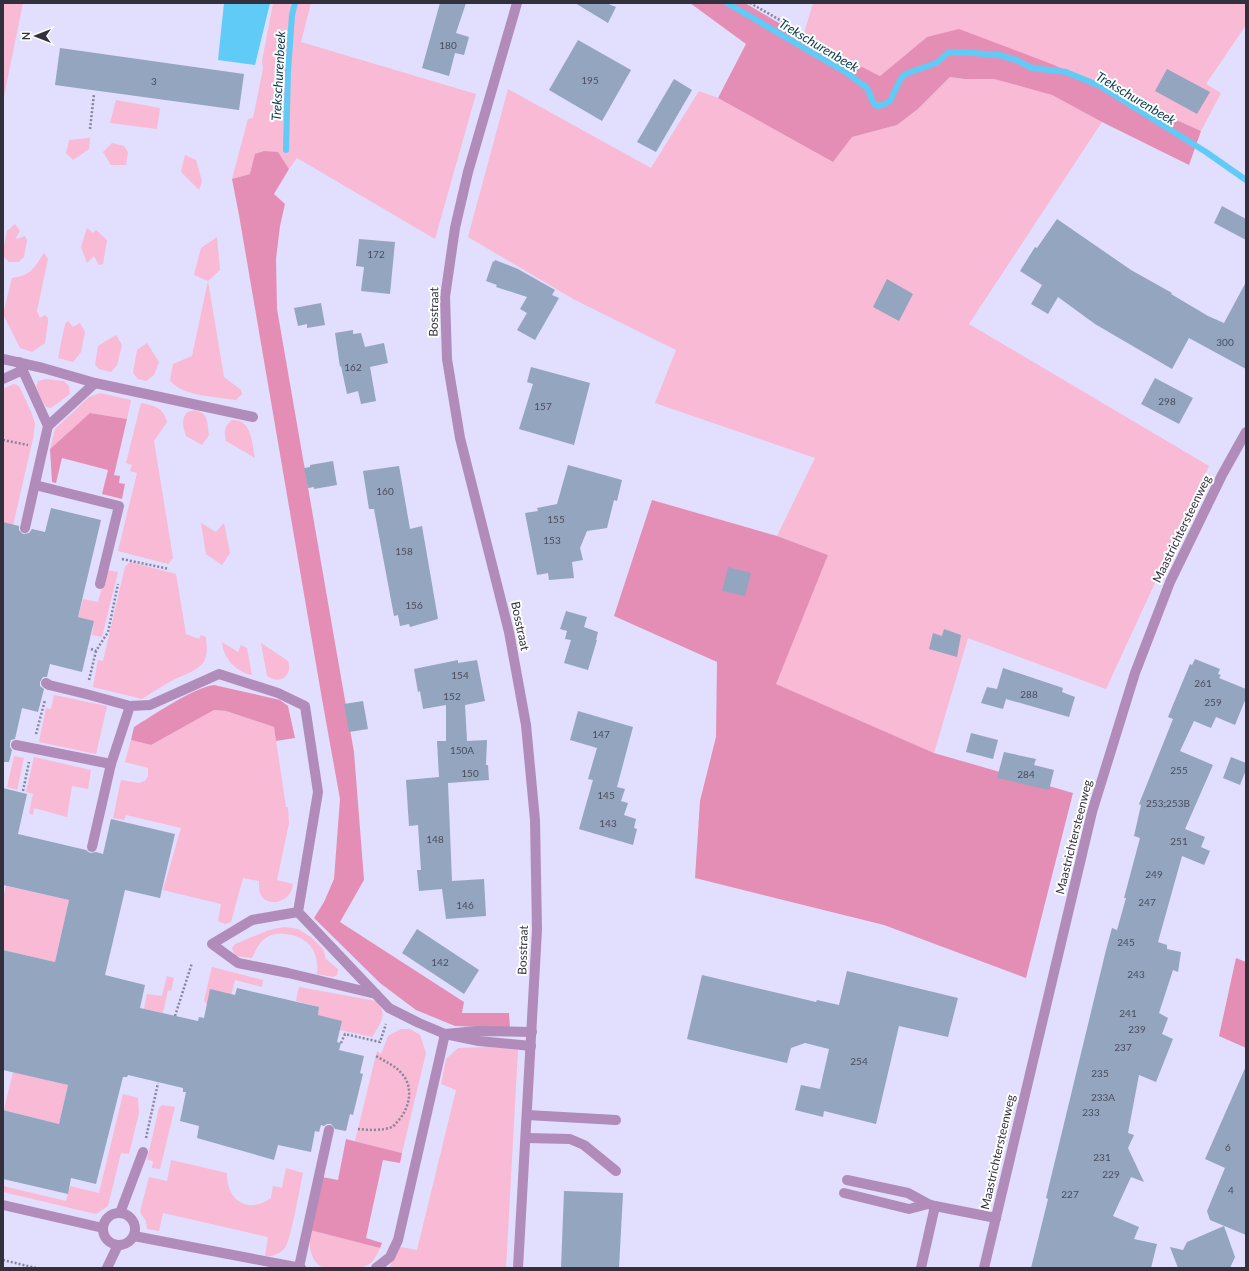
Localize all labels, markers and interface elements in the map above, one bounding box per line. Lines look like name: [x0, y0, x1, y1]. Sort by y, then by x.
water label: Trekschurenbeek: [776, 15, 862, 75]
north arrow: [16, 16, 56, 56]
water label: Trekschurenbeek: [268, 30, 288, 121]
text: N: [19, 32, 32, 40]
house number: 180: [439, 39, 457, 51]
water label: Trekschurenbeek: [1093, 68, 1179, 128]
house number: 195: [581, 74, 599, 86]
house number: 3: [151, 75, 157, 87]
house number: 172: [367, 248, 385, 260]
street label: Bosstraat: [426, 286, 441, 337]
house number: 300: [1216, 336, 1234, 348]
house number: 162: [344, 361, 362, 373]
house number: 298: [1158, 395, 1176, 407]
house number: 157: [534, 400, 552, 412]
street label: Maastrichtersteenweg: [1149, 473, 1214, 585]
house number: 160: [376, 485, 394, 497]
house number: 155: [547, 513, 565, 525]
house number: 153: [543, 534, 561, 546]
house number: 158: [395, 545, 413, 557]
house number: 156: [405, 599, 423, 611]
street label: Bosstraat: [508, 600, 533, 652]
house number: 154: [451, 669, 469, 681]
house number: 261: [1194, 677, 1212, 689]
house number: 288: [1020, 688, 1038, 700]
house number: 152: [443, 690, 461, 702]
house number: 259: [1204, 696, 1222, 708]
house number: 147: [592, 728, 610, 740]
house number: 150A: [450, 744, 474, 756]
house number: 255: [1170, 764, 1188, 776]
house number: 150: [461, 767, 479, 779]
house number: 284: [1017, 768, 1035, 780]
street label: Maastrichtersteenweg: [1052, 778, 1095, 896]
house number: 145: [597, 789, 615, 801]
house number: 253;253B: [1146, 797, 1190, 809]
house number: 143: [599, 817, 617, 829]
house number: 148: [426, 833, 444, 845]
house number: 251: [1170, 835, 1188, 847]
house number: 249: [1145, 868, 1163, 880]
house number: 247: [1138, 896, 1156, 908]
house number: 146: [456, 899, 474, 911]
street label: Bosstraat: [514, 924, 531, 975]
house number: 245: [1117, 936, 1135, 948]
house number: 142: [431, 956, 449, 968]
house number: 243: [1127, 968, 1145, 980]
house number: 241: [1119, 1007, 1137, 1019]
house number: 239: [1128, 1023, 1146, 1035]
house number: 237: [1114, 1041, 1132, 1053]
house number: 254: [850, 1055, 868, 1067]
house number: 235: [1091, 1067, 1109, 1079]
house number: 233A: [1091, 1091, 1115, 1103]
street label: Maastrichtersteenweg: [977, 1093, 1018, 1211]
house number: 233: [1082, 1106, 1100, 1118]
house number: 6: [1225, 1141, 1231, 1153]
house number: 231: [1093, 1151, 1111, 1163]
house number: 229: [1102, 1168, 1120, 1180]
house number: 4: [1228, 1184, 1234, 1196]
house number: 227: [1061, 1188, 1079, 1200]

